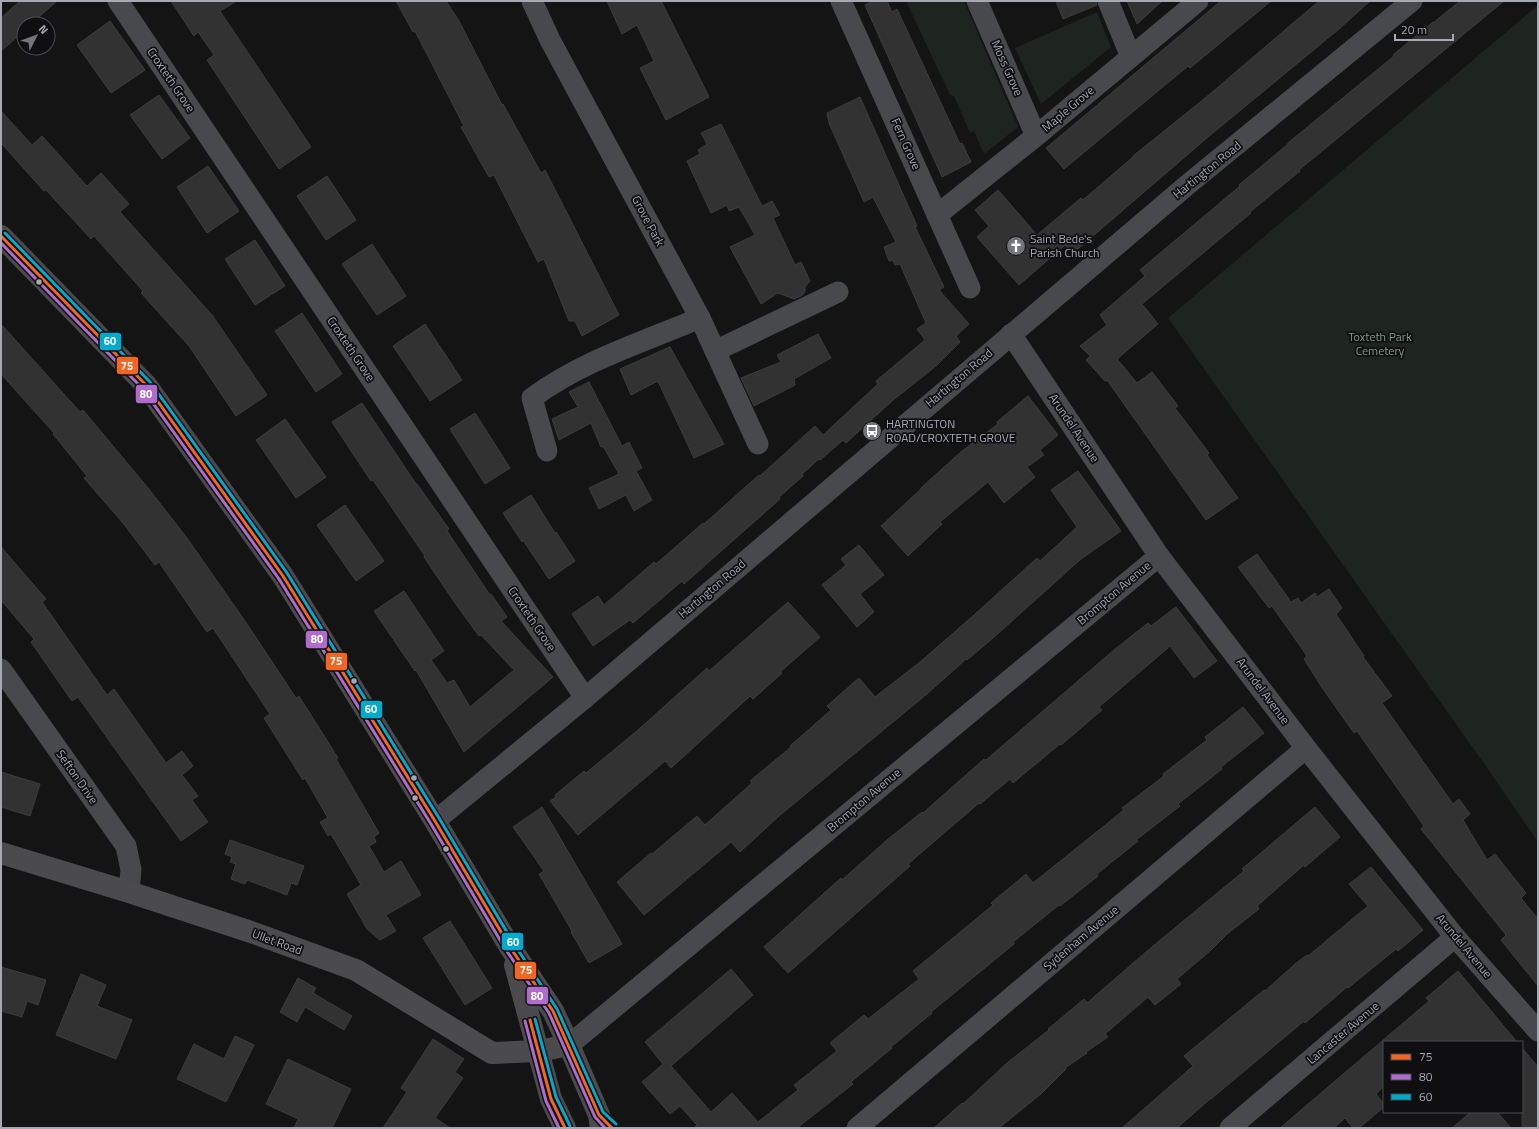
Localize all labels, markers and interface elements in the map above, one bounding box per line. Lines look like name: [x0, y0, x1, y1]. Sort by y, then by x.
north arrow: [16, 16, 56, 56]
scale bar: [1395, 16, 1453, 42]
text: 20 m: [1401, 20, 1427, 39]
text: N: [35, 21, 52, 37]
street label: Moss Grove: [987, 37, 1028, 99]
street label: Croxteth Grove: [143, 43, 200, 116]
street label: Maple Grove: [1037, 81, 1098, 136]
street label: Fern Grove: [887, 115, 926, 173]
street label: Hartington Road: [1168, 136, 1245, 203]
street label: Grove Park: [627, 192, 670, 250]
place label: Saint Bede's Parish Church: [1030, 229, 1100, 262]
church icon: Saint Bede's Parish Church: [1005, 235, 1027, 257]
unlabelled marker: [34, 277, 44, 287]
street label: Croxteth Grove: [323, 312, 380, 385]
park label: Toxteth Park Cemetery: [1348, 327, 1412, 360]
line badge: 60: [99, 332, 122, 351]
text: 60: [104, 333, 116, 349]
street label: Hartington Road: [921, 344, 997, 412]
line badge: 75: [116, 356, 139, 375]
text: 75: [121, 358, 133, 374]
line badge: 80: [135, 384, 158, 404]
text: 80: [140, 386, 152, 402]
street label: Arundel Avenue: [1044, 389, 1105, 466]
place label: HARTINGTON ROAD/CROXTETH GROVE: [886, 414, 1016, 447]
bus stop icon: HARTINGTON ROAD/CROXTETH GROVE: [861, 420, 883, 442]
street label: Hartington Road: [674, 555, 750, 623]
street label: Brompton Avenue: [1073, 556, 1155, 629]
street label: Croxteth Grove: [504, 582, 561, 655]
line badge: 80: [305, 630, 328, 649]
text: 80: [311, 631, 323, 647]
line badge: 75: [325, 652, 348, 671]
text: 75: [330, 653, 342, 669]
street label: Arundel Avenue: [1232, 653, 1295, 728]
unlabelled marker: [349, 676, 359, 686]
line badge: 60: [360, 700, 383, 719]
text: 60: [365, 701, 377, 717]
street label: Sefton Drive: [52, 746, 103, 808]
street label: Brompton Avenue: [823, 763, 905, 836]
unlabelled marker: [409, 773, 419, 783]
unlabelled marker: [410, 793, 420, 803]
unlabelled marker: [441, 844, 451, 854]
street label: Sydenham Avenue: [1039, 900, 1123, 975]
street label: Arundel Avenue: [1432, 909, 1497, 982]
street label: Ullet Road: [249, 924, 305, 959]
line badge: 60: [501, 932, 524, 951]
text: 60: [507, 934, 519, 950]
line badge: 75: [514, 961, 537, 980]
text: 75: [520, 962, 532, 978]
line badge: 80: [526, 986, 549, 1005]
text: 80: [531, 988, 543, 1004]
street label: Lancaster Avenue: [1302, 997, 1383, 1069]
legend: [1383, 1041, 1523, 1113]
text: 75: [1419, 1047, 1433, 1066]
text: 80: [1419, 1067, 1433, 1086]
text: 60: [1419, 1087, 1433, 1106]

